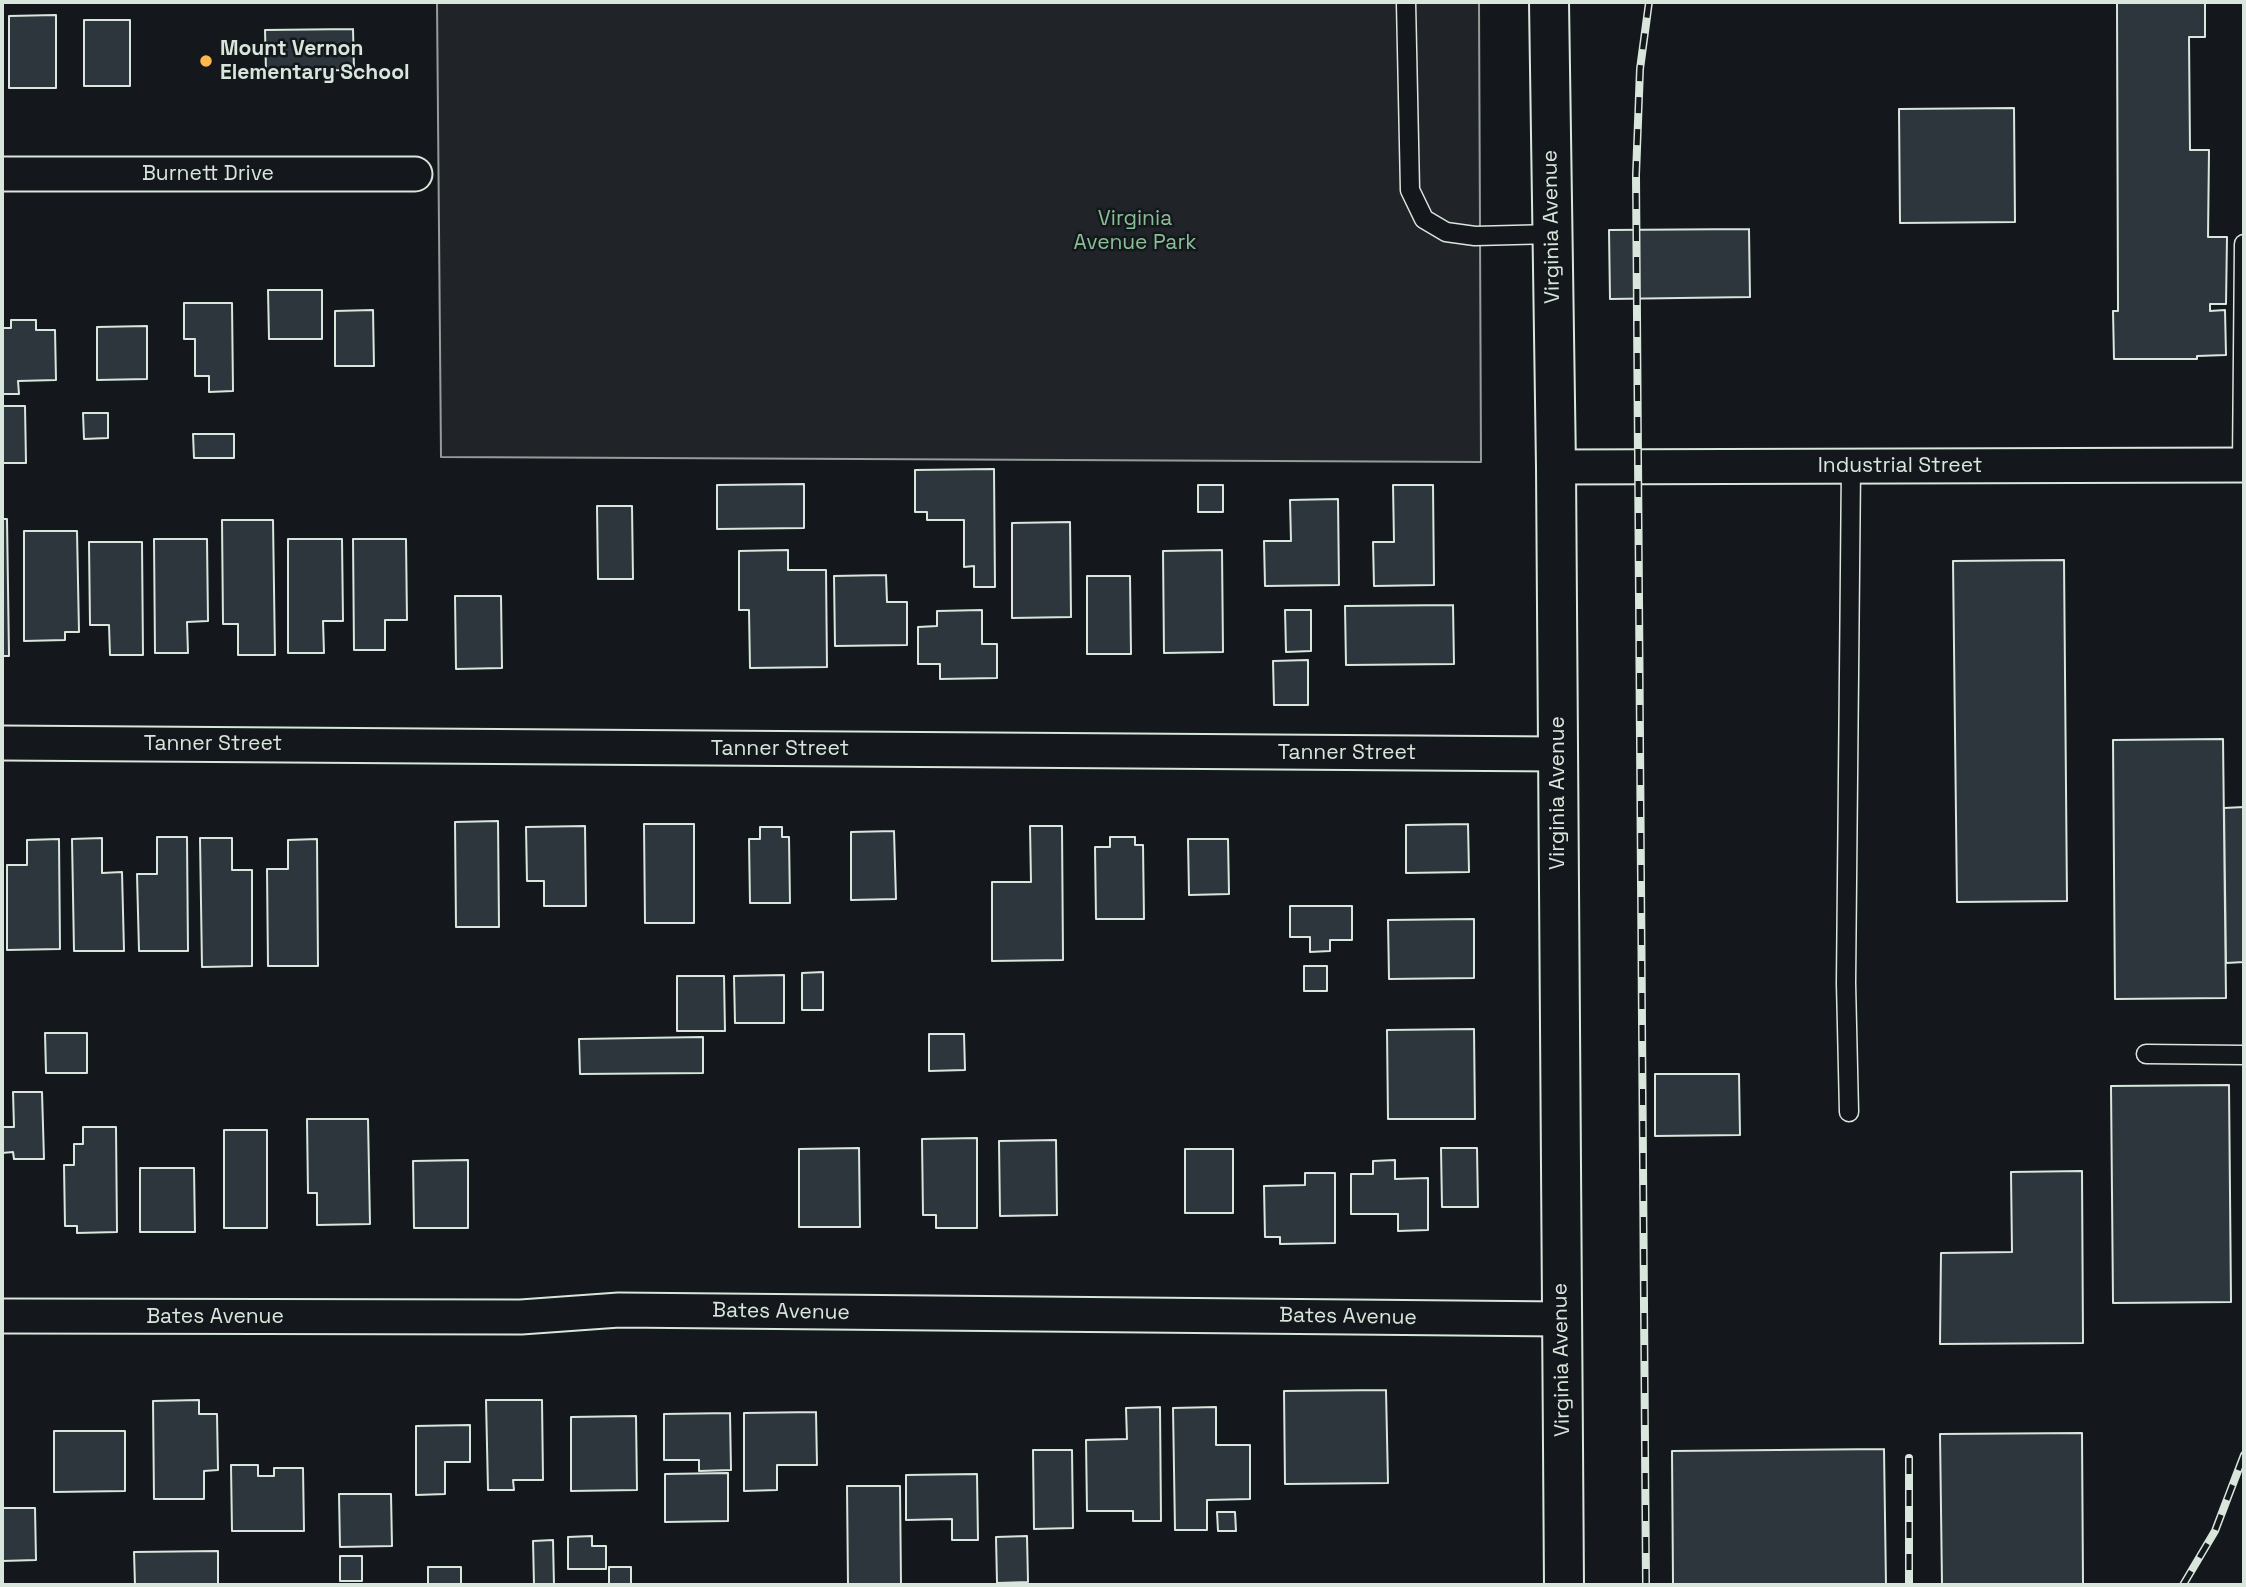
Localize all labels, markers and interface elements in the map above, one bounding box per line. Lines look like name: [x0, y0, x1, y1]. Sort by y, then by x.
place label: Mount Vernon Elementary School: [220, 36, 410, 86]
marker: Mount Vernon Elementary School: [198, 53, 214, 69]
street label: Virginia Avenue: [1538, 150, 1566, 304]
street label: Burnett Drive: [142, 161, 274, 187]
park label: Virginia Avenue Park: [1073, 206, 1197, 256]
street label: Industrial Street: [1818, 453, 1982, 479]
street label: Virginia Avenue: [1545, 716, 1571, 870]
street label: Tanner Street: [144, 731, 282, 757]
street label: Tanner Street: [711, 736, 849, 762]
street label: Tanner Street: [1278, 740, 1416, 766]
street label: Virginia Avenue: [1548, 1283, 1576, 1437]
street label: Bates Avenue: [712, 1298, 850, 1326]
street label: Bates Avenue: [1279, 1303, 1417, 1331]
street label: Bates Avenue: [146, 1304, 284, 1330]

